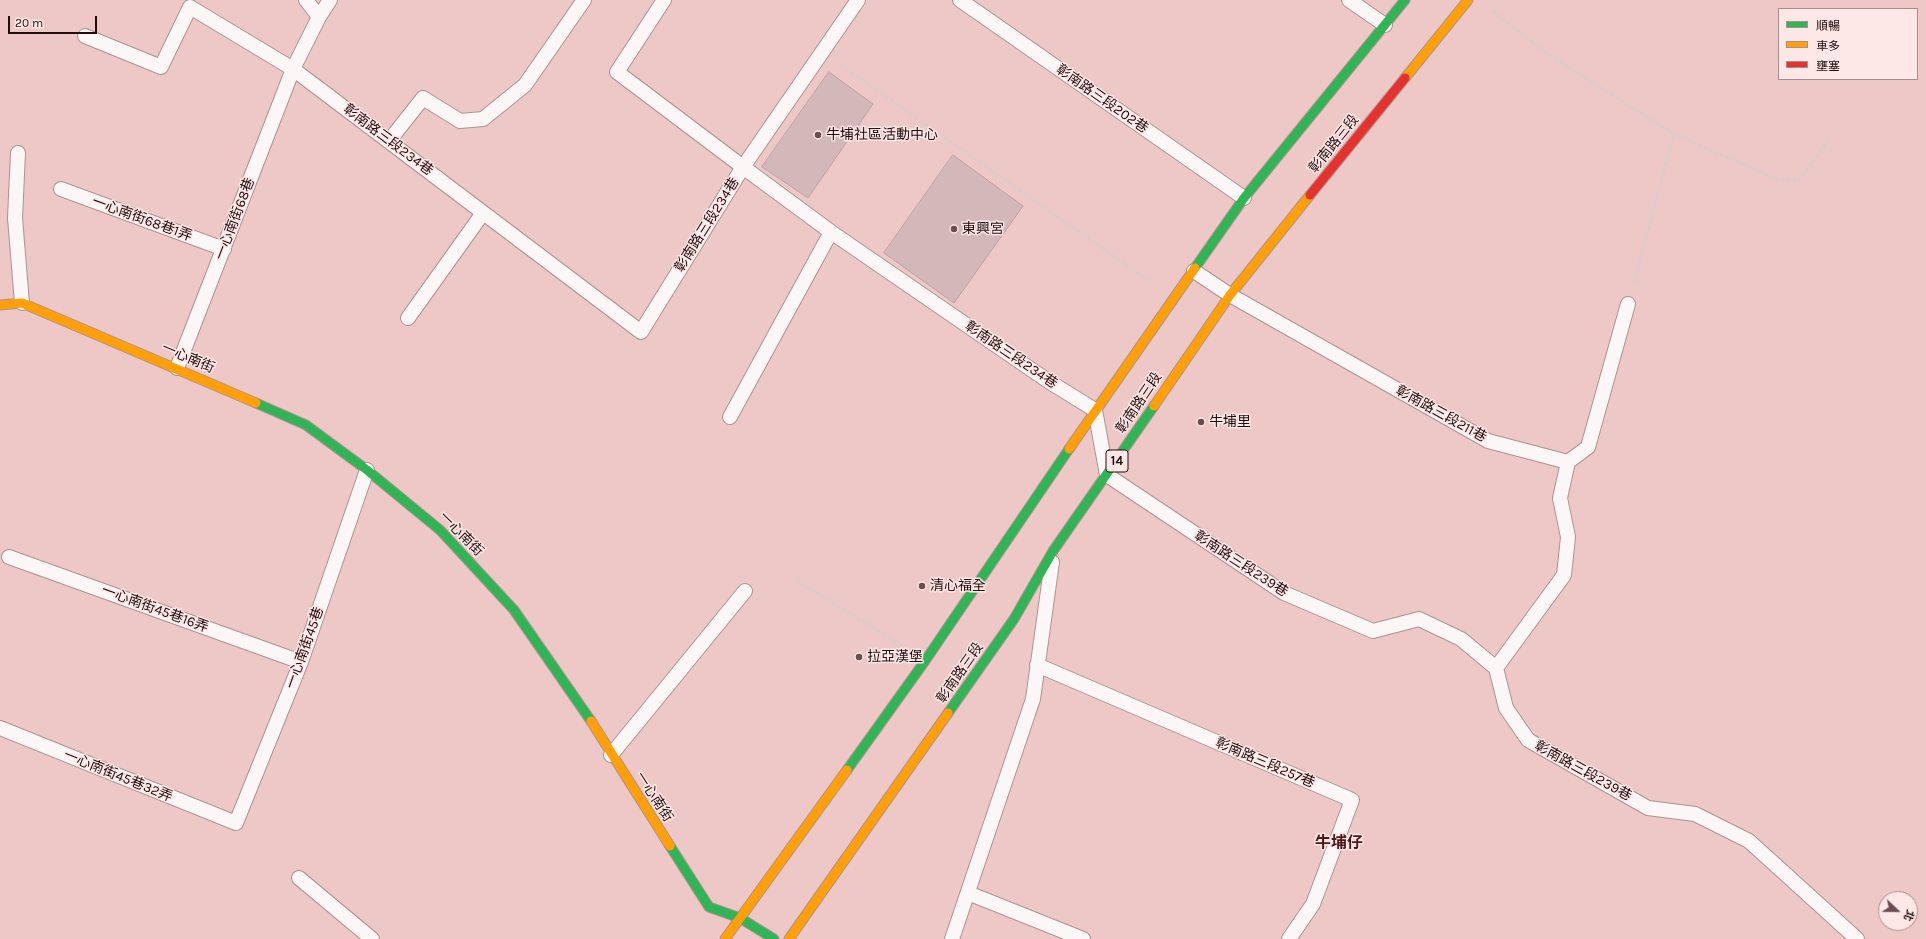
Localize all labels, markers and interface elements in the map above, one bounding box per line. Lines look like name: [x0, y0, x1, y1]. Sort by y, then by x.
scale bar: [10, 8, 99, 34]
legend: [1778, 8, 1918, 80]
text: 20 m: [15, 16, 43, 30]
text: 順暢: [1816, 19, 1840, 33]
text: 車多: [1816, 39, 1840, 53]
text: 壅塞: [1816, 59, 1840, 73]
street label: 彰南路三段202巷: [1053, 61, 1151, 137]
street label: 彰南路三段234巷: [340, 101, 436, 179]
street label: 彰南路三段: [1305, 112, 1363, 176]
place label: 牛埔社區活動中心: [826, 127, 938, 143]
marker: 牛埔社區活動中心: [813, 130, 823, 140]
street label: 彰南路三段234巷: [671, 175, 743, 275]
street label: 一心南街68巷: [212, 176, 258, 262]
street label: 一心南街68巷1弄: [90, 193, 194, 245]
place label: 東興宮: [962, 221, 1004, 237]
marker: 東興宮: [949, 224, 959, 234]
street label: 彰南路三段234巷: [961, 318, 1061, 392]
street label: 一心南街: [159, 339, 217, 377]
street label: 彰南路三段: [1112, 369, 1166, 437]
street label: 彰南路三段211巷: [1393, 382, 1489, 446]
place label: 牛埔里: [1209, 414, 1251, 430]
marker: 牛埔里: [1196, 417, 1206, 427]
road number: 14: [1106, 450, 1128, 472]
street label: 一心南街: [435, 508, 487, 560]
street label: 彰南路三段239巷: [1191, 527, 1291, 601]
place label: 清心福全: [930, 578, 986, 594]
marker: 清心福全: [917, 581, 927, 591]
street label: 一心南街45巷16弄: [99, 582, 211, 636]
street label: 一心南街45巷: [282, 605, 328, 691]
street label: 彰南路三段: [933, 640, 987, 706]
place label: 拉亞漢堡: [867, 649, 923, 665]
marker: 拉亞漢堡: [854, 652, 864, 662]
street label: 彰南路三段257巷: [1213, 734, 1317, 792]
street label: 彰南路三段239巷: [1531, 737, 1635, 805]
street label: 一心南街45巷32弄: [61, 746, 175, 806]
street label: 一心南街: [632, 769, 676, 825]
district label: 牛埔仔: [1315, 833, 1363, 853]
north arrow: [1878, 891, 1918, 931]
text: 北: [1901, 908, 1917, 923]

